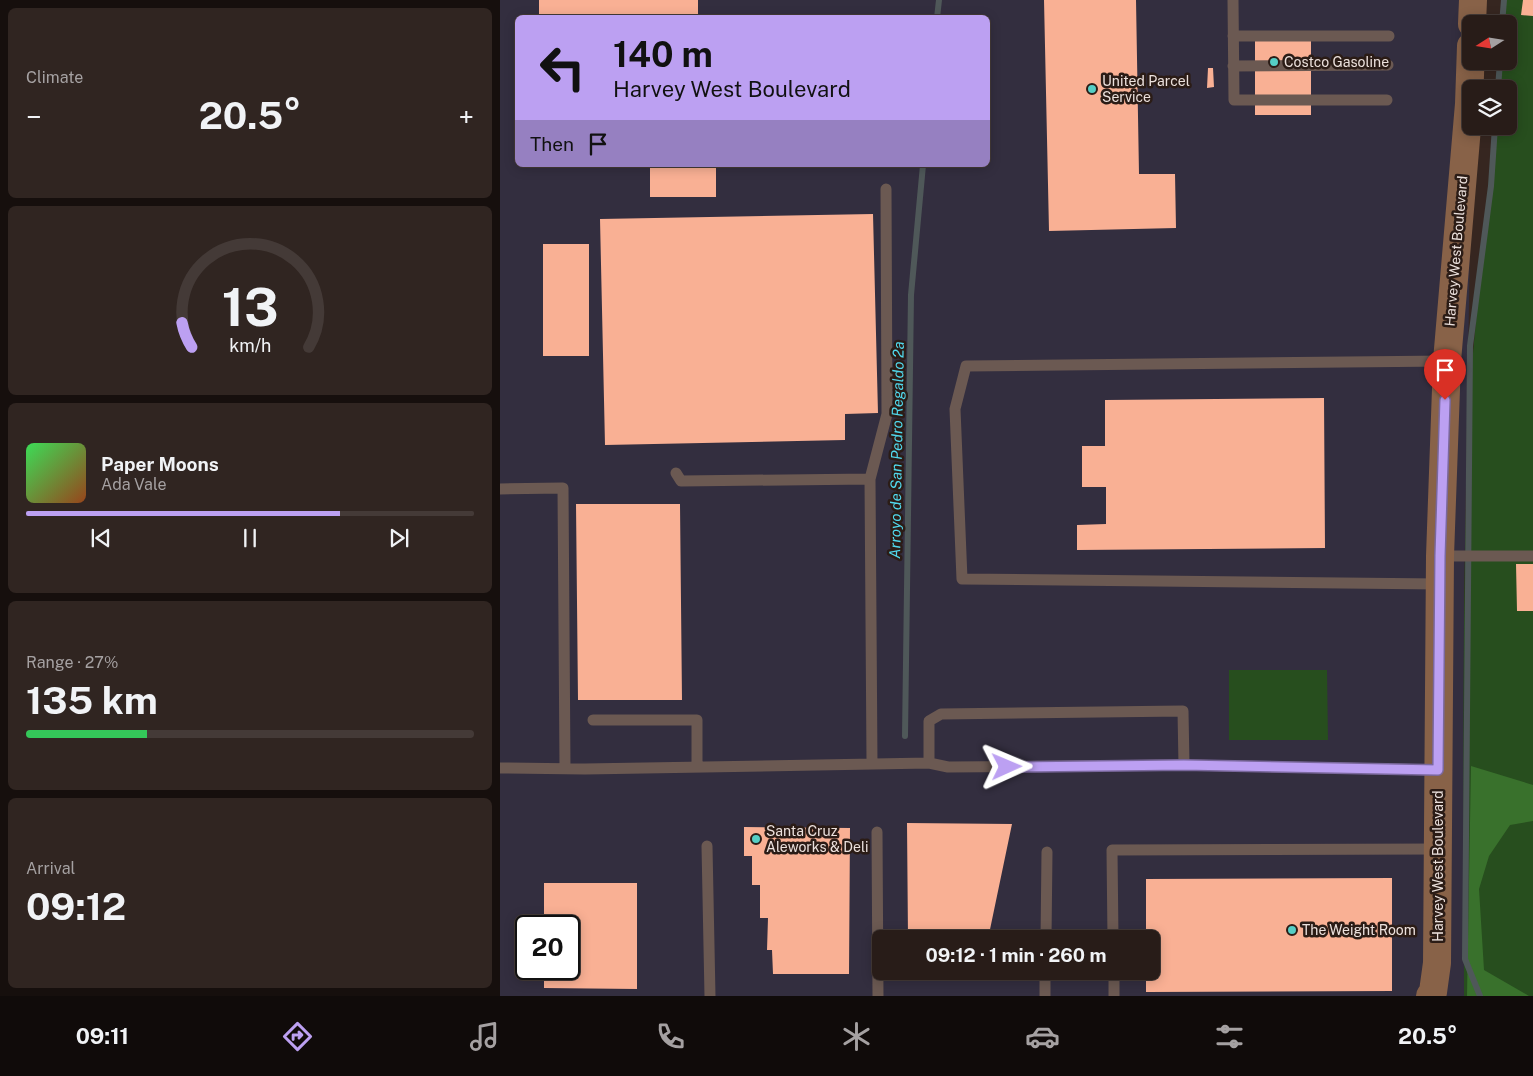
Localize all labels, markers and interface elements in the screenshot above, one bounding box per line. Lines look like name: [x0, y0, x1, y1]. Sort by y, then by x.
north arrow: [1462, 15, 1518, 70]
map controls: [1462, 15, 1517, 135]
text: 140 m: [613, 34, 713, 75]
icon: left: [530, 35, 595, 100]
place label: Costco Gasoline: [1284, 54, 1389, 70]
marker: Costco Gasoline: [1268, 56, 1280, 68]
text: Climate: [26, 68, 83, 87]
place label: United Parcel Service: [1102, 73, 1190, 105]
text: Harvey West Boulevard: [613, 76, 851, 102]
button: layers: [1462, 80, 1517, 135]
marker: United Parcel Service: [1086, 83, 1098, 95]
text: 20.5°: [199, 93, 301, 138]
text: −: [26, 100, 42, 133]
text: +: [458, 100, 474, 133]
icon: arrive: [584, 130, 612, 158]
text: Then: [530, 133, 574, 155]
street label: Harvey West Boulevard: [1441, 175, 1471, 327]
text: 13: [222, 277, 278, 338]
text: km/h: [229, 335, 271, 356]
water label: Arroyo de San Pedro Regaldo 2a: [886, 341, 907, 559]
pin: [1424, 349, 1466, 400]
icon: arrive: [1431, 356, 1459, 384]
text: Paper Moons: [101, 453, 219, 475]
text: Ada Vale: [101, 475, 166, 494]
icon: previous: [87, 524, 115, 552]
icon: pause: [236, 524, 264, 552]
icon: next: [385, 524, 413, 552]
text: Range · 27%: [26, 653, 118, 672]
text: 135 km: [26, 678, 158, 723]
position arrow: [980, 740, 1032, 792]
street label: Harvey West Boulevard: [1430, 790, 1446, 942]
place label: Santa Cruz Aleworks & Deli: [766, 823, 869, 855]
marker: Santa Cruz Aleworks & Deli: [750, 833, 762, 845]
text: Arrival: [26, 859, 75, 878]
text: 09:12: [26, 884, 126, 929]
speed limit sign: 20: [515, 915, 580, 980]
place label: The Weight Room: [1302, 922, 1416, 938]
marker: The Weight Room: [1286, 924, 1298, 936]
text: 09:12 · 1 min · 260 m: [926, 944, 1106, 966]
icon: directions: [280, 1019, 315, 1054]
icon: music: [467, 1019, 502, 1054]
icon: phone: [653, 1019, 688, 1054]
icon: climate: [839, 1019, 874, 1054]
icon: car: [1025, 1019, 1060, 1054]
icon: filters: [1212, 1019, 1247, 1054]
text: 09:11: [76, 1023, 129, 1049]
text: 20.5°: [1398, 1023, 1457, 1049]

